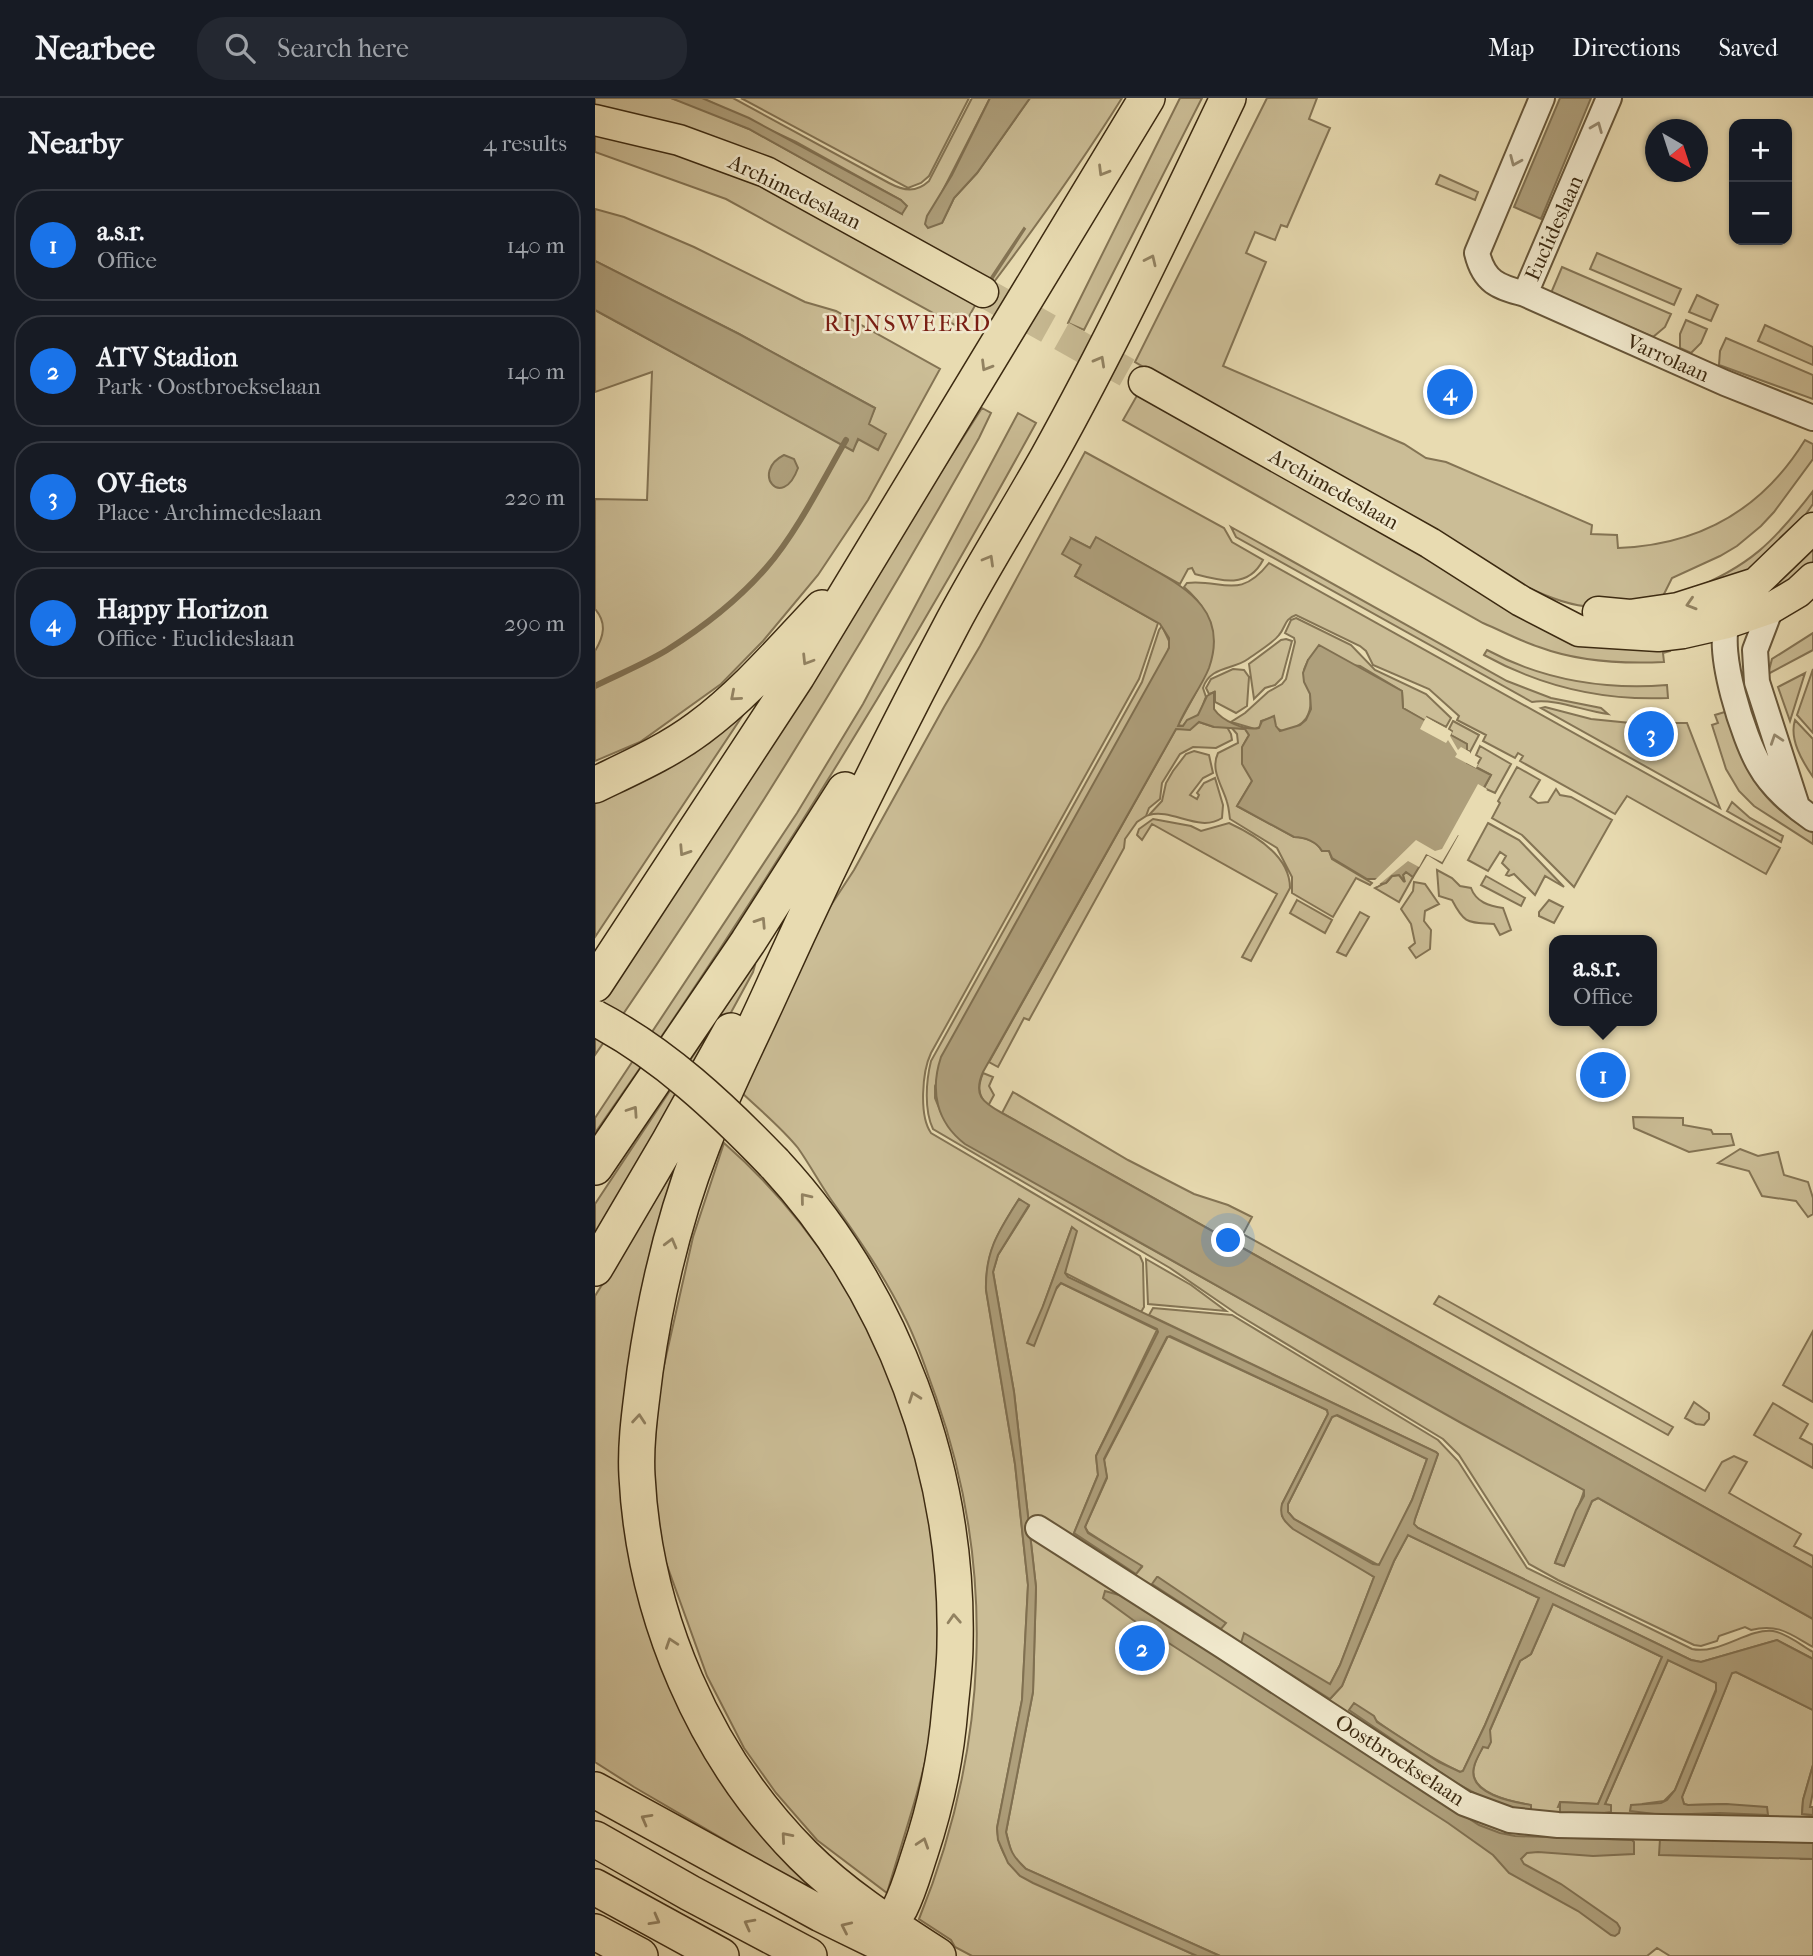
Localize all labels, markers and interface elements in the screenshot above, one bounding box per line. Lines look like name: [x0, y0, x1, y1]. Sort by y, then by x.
search box: [197, 17, 687, 80]
text: Nearbee: [35, 29, 155, 68]
icon: search: [221, 29, 259, 67]
text: Search here: [277, 33, 409, 64]
text: Map: [1488, 34, 1534, 62]
text: Directions: [1572, 34, 1680, 62]
text: Saved: [1718, 34, 1778, 62]
north arrow: [1645, 119, 1708, 182]
map controls: [1729, 119, 1792, 245]
button: +: [1729, 119, 1792, 182]
one-way arrow: [1589, 122, 1603, 134]
text: Nearby: [28, 126, 123, 161]
text: 4 results: [483, 130, 567, 157]
street label: Archimedeslaan: [724, 149, 865, 234]
one-way arrow: [1509, 154, 1523, 166]
one-way arrow: [1099, 164, 1112, 177]
street label: Euclideslaan: [1520, 172, 1588, 284]
button: −: [1729, 182, 1792, 245]
text: a.s.r.: [97, 216, 144, 247]
text: 1: [49, 232, 57, 259]
text: 140 m: [506, 232, 565, 259]
text: Office: [97, 247, 157, 274]
one-way arrow: [1143, 255, 1157, 267]
district label: RIJNSWEERD: [824, 310, 992, 337]
street label: Varrolaan: [1622, 329, 1713, 387]
text: ATV Stadion: [97, 342, 238, 373]
one-way arrow: [1092, 356, 1105, 369]
text: 2: [47, 358, 59, 385]
text: 140 m: [506, 358, 565, 385]
one-way arrow: [981, 359, 994, 372]
pin: 4: [1427, 366, 1473, 418]
text: Park · Oostbroekselaan: [97, 373, 321, 400]
street label: Archimedeslaan: [1264, 443, 1403, 534]
text: OV-fiets: [97, 468, 187, 499]
text: 3: [48, 484, 58, 511]
text: 220 m: [505, 484, 565, 511]
text: Place · Archimedeslaan: [97, 499, 322, 526]
one-way arrow: [981, 555, 994, 567]
text: Happy Horizon: [97, 594, 268, 625]
one-way arrow: [1686, 595, 1698, 610]
text: 4: [46, 610, 60, 637]
text: 290 m: [504, 610, 565, 637]
text: Office · Euclideslaan: [97, 625, 295, 652]
one-way arrow: [803, 652, 816, 665]
one-way arrow: [730, 688, 743, 700]
pin: 3: [1628, 708, 1674, 760]
one-way arrow: [1770, 733, 1784, 745]
one-way arrow: [680, 843, 692, 856]
one-way arrow: [752, 917, 765, 930]
popup: [1549, 935, 1657, 1026]
text: a.s.r.: [1573, 952, 1620, 983]
text: Office: [1573, 983, 1633, 1010]
pin: 1: [1580, 1049, 1626, 1101]
one-way arrow: [625, 1105, 638, 1118]
one-way arrow: [800, 1194, 813, 1206]
your location: [1211, 1223, 1245, 1257]
one-way arrow: [663, 1237, 678, 1249]
one-way arrow: [908, 1391, 922, 1403]
one-way arrow: [631, 1413, 646, 1424]
one-way arrow: [947, 1614, 962, 1625]
pin: 2: [1119, 1622, 1165, 1674]
one-way arrow: [665, 1637, 679, 1649]
street label: Oostbroekselaan: [1331, 1709, 1469, 1811]
one-way arrow: [641, 1814, 654, 1827]
one-way arrow: [782, 1832, 795, 1845]
one-way arrow: [915, 1838, 929, 1850]
one-way arrow: [648, 1912, 660, 1925]
one-way arrow: [744, 1919, 756, 1933]
one-way arrow: [841, 1921, 854, 1935]

